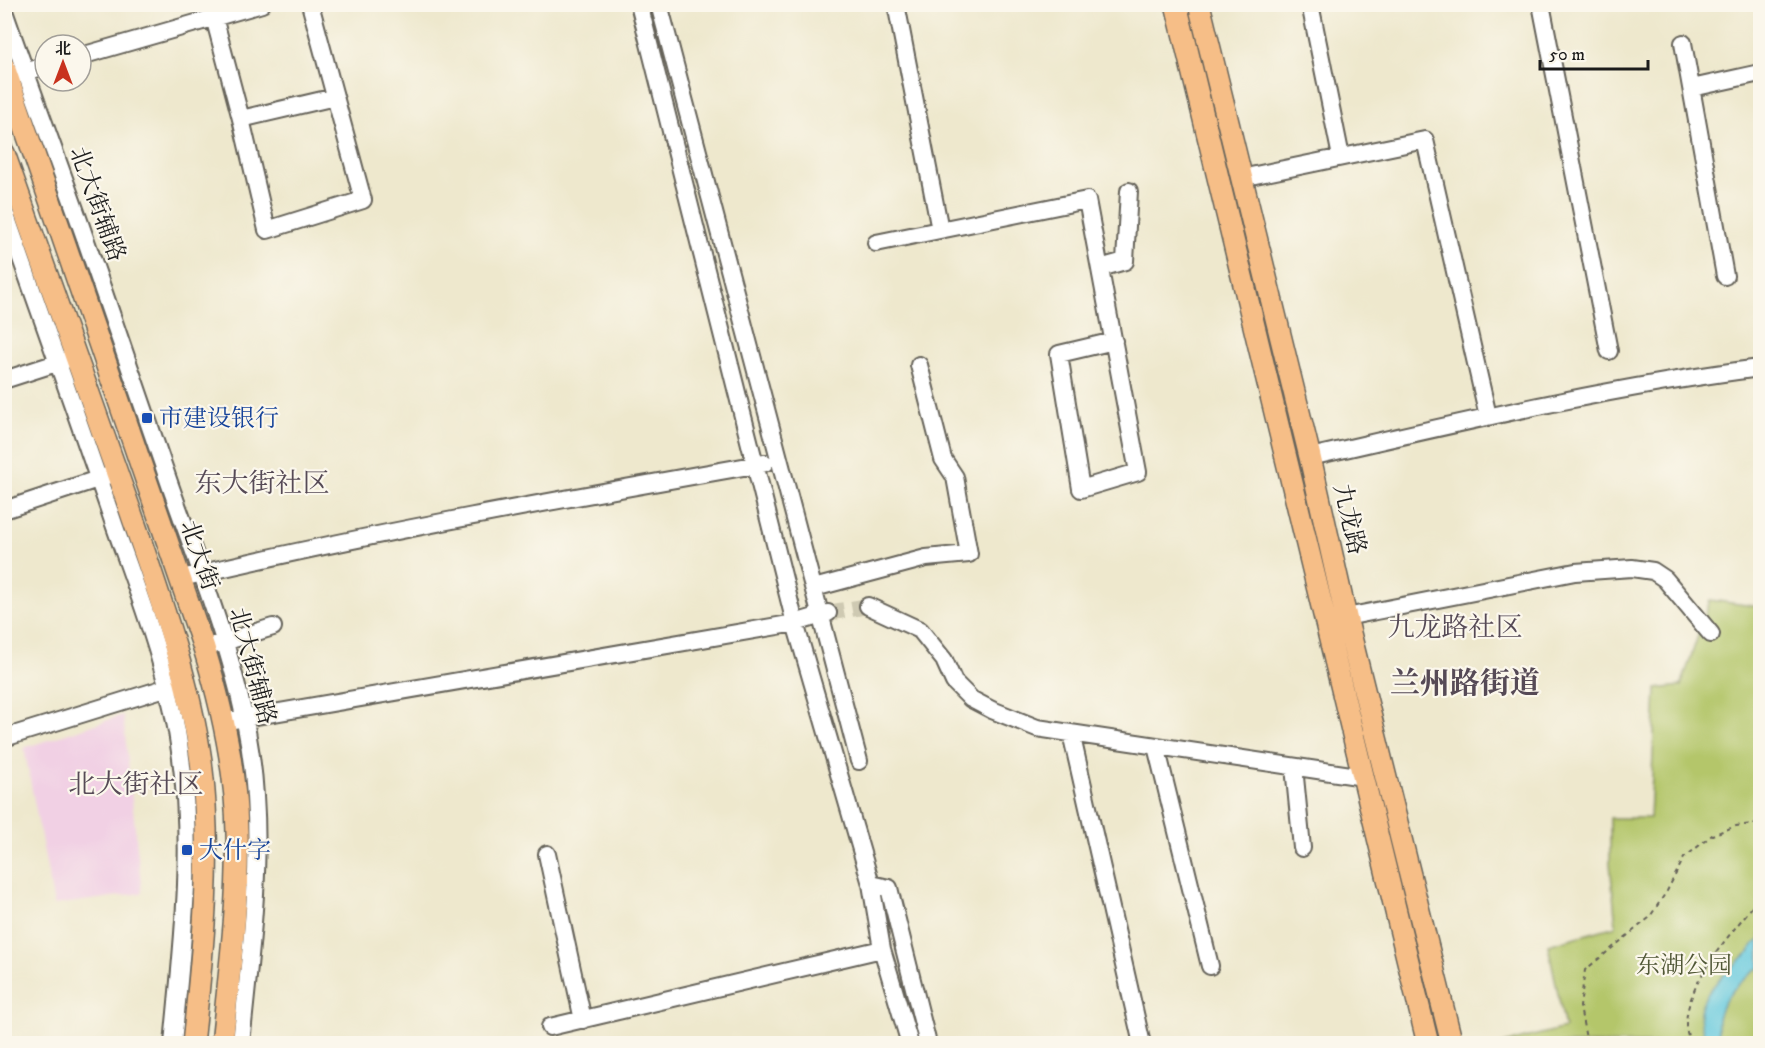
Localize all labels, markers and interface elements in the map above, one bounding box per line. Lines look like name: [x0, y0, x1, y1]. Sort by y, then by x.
north arrow: [33, 33, 93, 93]
scale bar: [1540, 33, 1648, 71]
text: 北: [55, 39, 71, 59]
text: 50 m: [1549, 44, 1585, 66]
street label: 北大街辅路: [62, 143, 132, 266]
place label: 市建设银行: [159, 404, 279, 434]
marker: 市建设银行: [140, 411, 154, 425]
district label: 东大街社区: [195, 467, 330, 501]
street label: 九龙路: [1326, 481, 1372, 558]
street label: 北大街: [173, 516, 225, 594]
street label: 北大街辅路: [222, 604, 282, 728]
district label: 九龙路社区: [1388, 611, 1523, 645]
district label: 兰州路街道: [1390, 666, 1540, 703]
district label: 北大街社区: [69, 768, 204, 802]
place label: 大什字: [199, 836, 271, 866]
marker: 大什字: [180, 843, 194, 857]
park label: 东湖公园: [1636, 951, 1732, 981]

